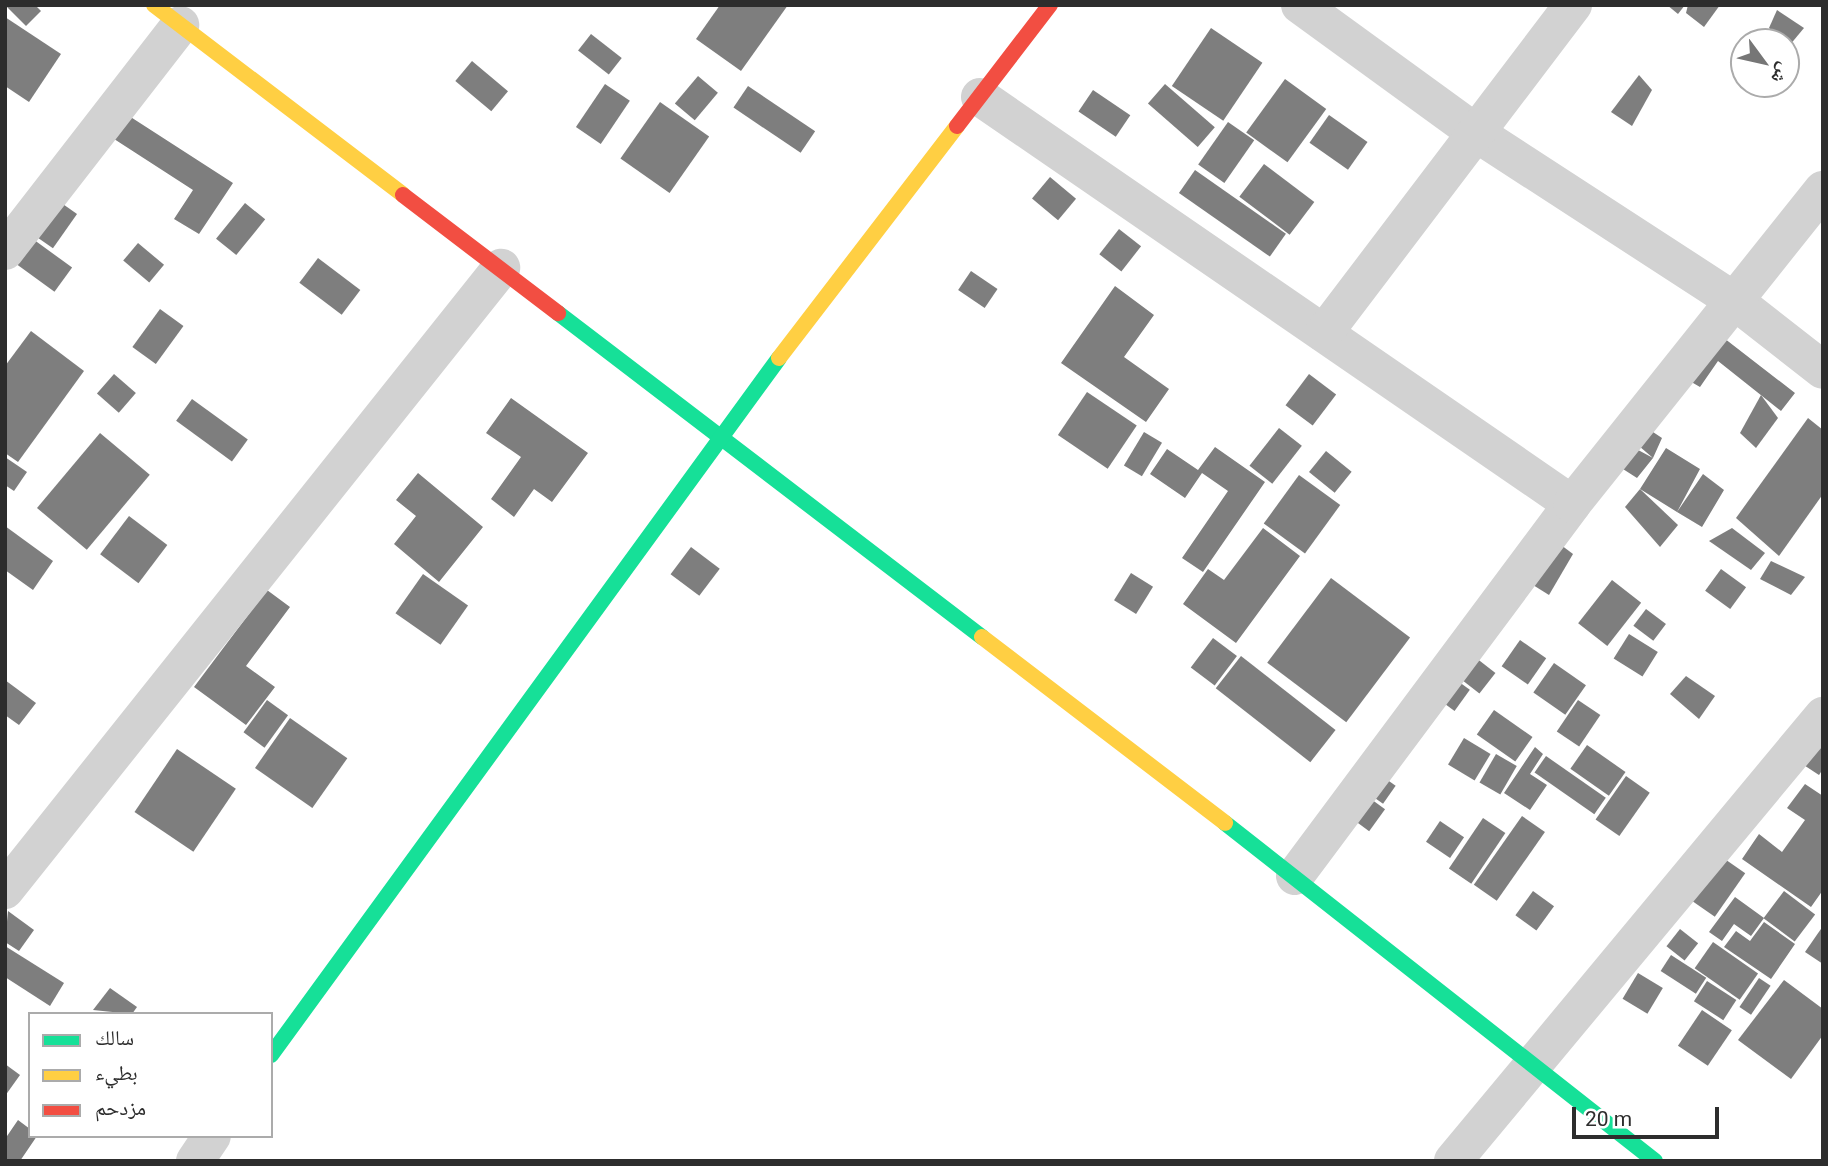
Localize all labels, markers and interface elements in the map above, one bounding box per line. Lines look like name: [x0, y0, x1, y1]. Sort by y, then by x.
north arrow: [1730, 28, 1800, 98]
text: ش: [1766, 59, 1796, 88]
legend: [28, 1012, 273, 1138]
text: سالك: [95, 1026, 134, 1050]
text: بطيء: [95, 1061, 138, 1085]
scale bar: [1576, 1092, 1723, 1136]
text: مزدحم: [95, 1096, 146, 1120]
text: 20 m: [1585, 1107, 1632, 1131]

